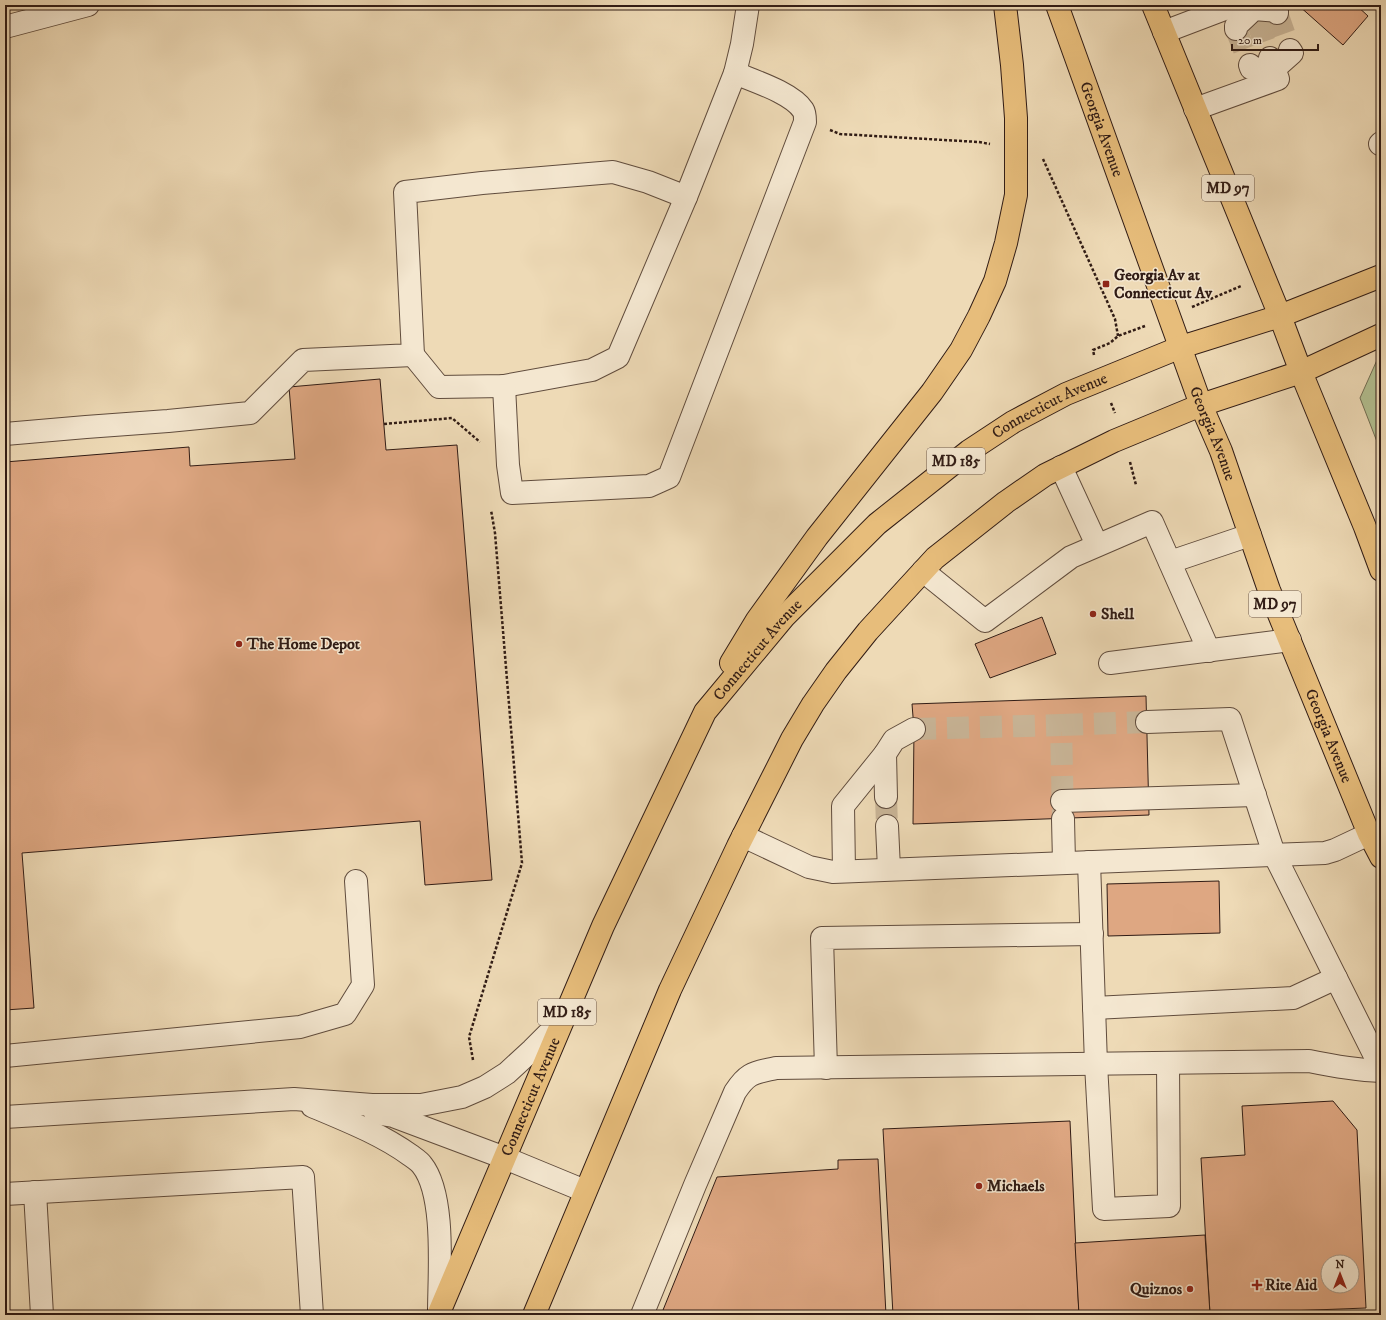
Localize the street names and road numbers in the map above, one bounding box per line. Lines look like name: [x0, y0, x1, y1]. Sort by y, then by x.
street label: Georgia Avenue: [1075, 79, 1128, 180]
road number: MD 97: [1202, 175, 1254, 201]
street label: Connecticut Avenue: [988, 368, 1111, 443]
street label: Georgia Avenue: [1185, 384, 1241, 484]
road number: MD 185: [927, 448, 985, 474]
road number: MD 97: [1249, 591, 1301, 617]
street label: Connecticut Avenue: [709, 595, 806, 705]
street label: Georgia Avenue: [1301, 686, 1357, 786]
road number: MD 185: [538, 999, 596, 1025]
street label: Connecticut Avenue: [497, 1034, 565, 1159]

